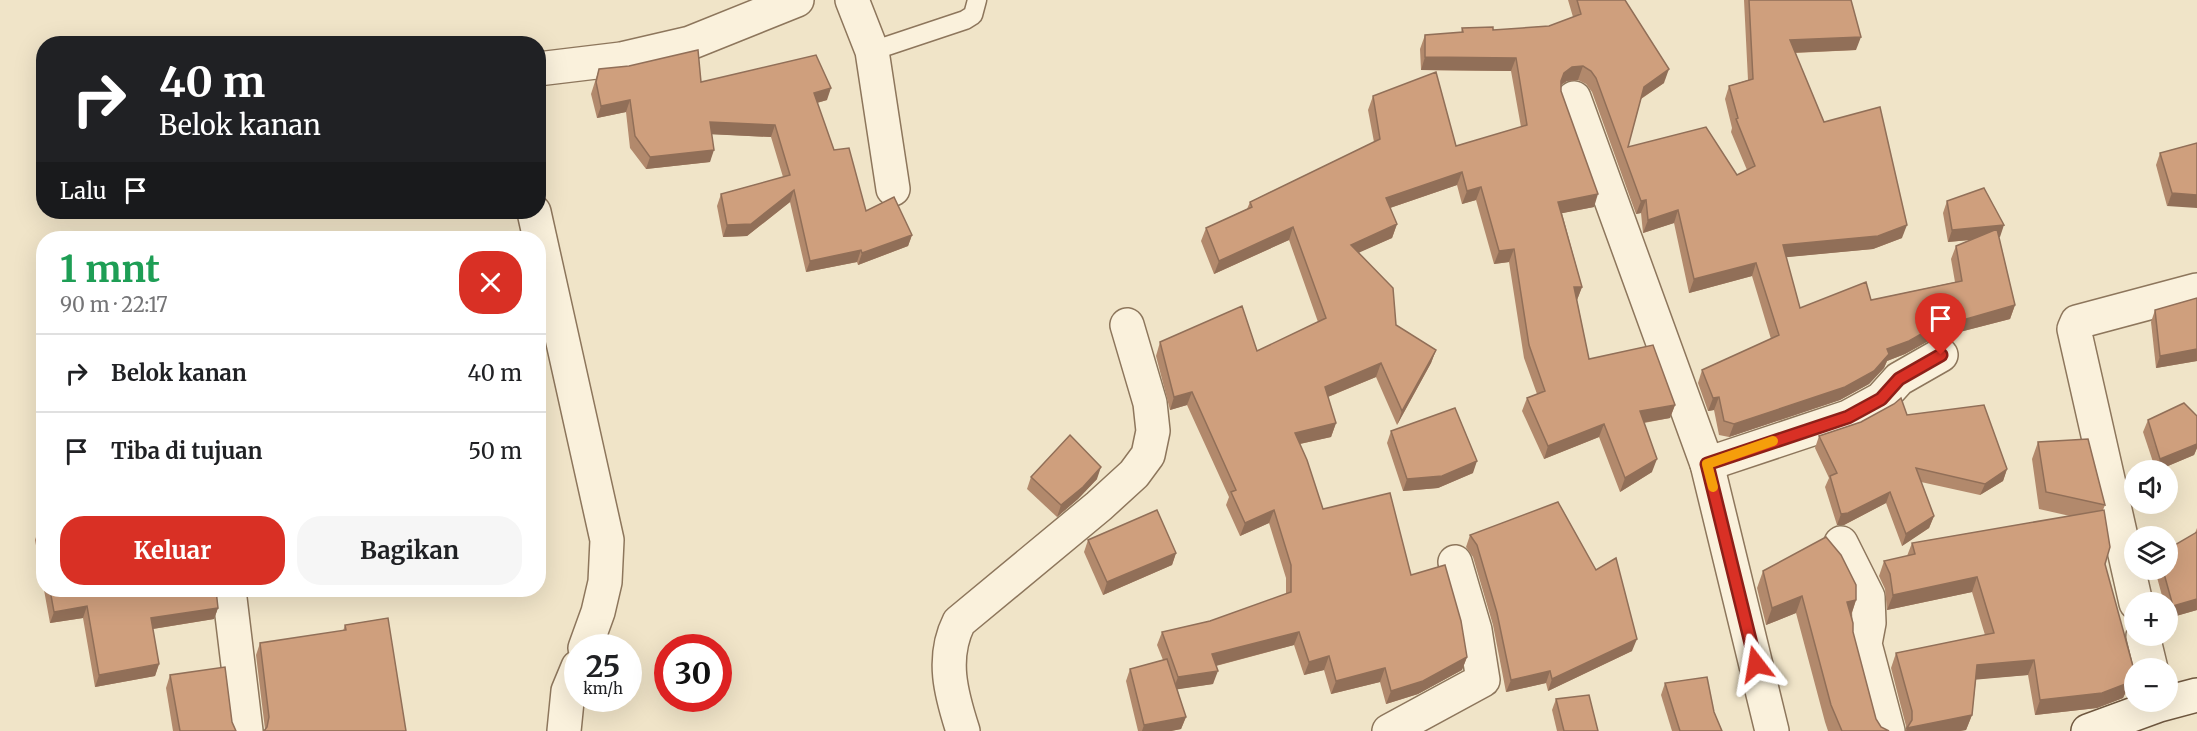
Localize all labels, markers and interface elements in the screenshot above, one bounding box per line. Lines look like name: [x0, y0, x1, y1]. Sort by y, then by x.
text: 40 m: [159, 56, 265, 108]
icon: right: [60, 60, 138, 138]
text: Belok kanan: [159, 108, 321, 142]
icon: arrive: [119, 174, 152, 207]
text: Lalu: [60, 177, 107, 205]
text: 1 mnt: [60, 247, 160, 292]
button: close: [459, 251, 522, 314]
text: 90 m · 22:17: [60, 292, 168, 317]
pin: [1915, 293, 1966, 355]
icon: arrive: [1924, 302, 1957, 335]
icon: right: [60, 357, 93, 390]
text: Belok kanan: [111, 359, 247, 387]
text: 40 m: [467, 359, 522, 387]
icon: arrive: [60, 435, 93, 468]
text: Tiba di tujuan: [111, 437, 262, 465]
text: 50 m: [468, 437, 522, 465]
map controls: [2124, 460, 2178, 712]
button: sound: [2124, 460, 2178, 514]
button: Keluar: [60, 516, 285, 585]
button: Bagikan: [297, 516, 522, 585]
button: layers: [2124, 526, 2178, 580]
button: +: [2124, 592, 2178, 646]
position arrow: [1724, 632, 1788, 696]
speed limit sign: 30: [654, 634, 732, 712]
text: 25: [586, 647, 620, 685]
button: −: [2124, 658, 2178, 712]
text: km/h: [583, 679, 623, 698]

